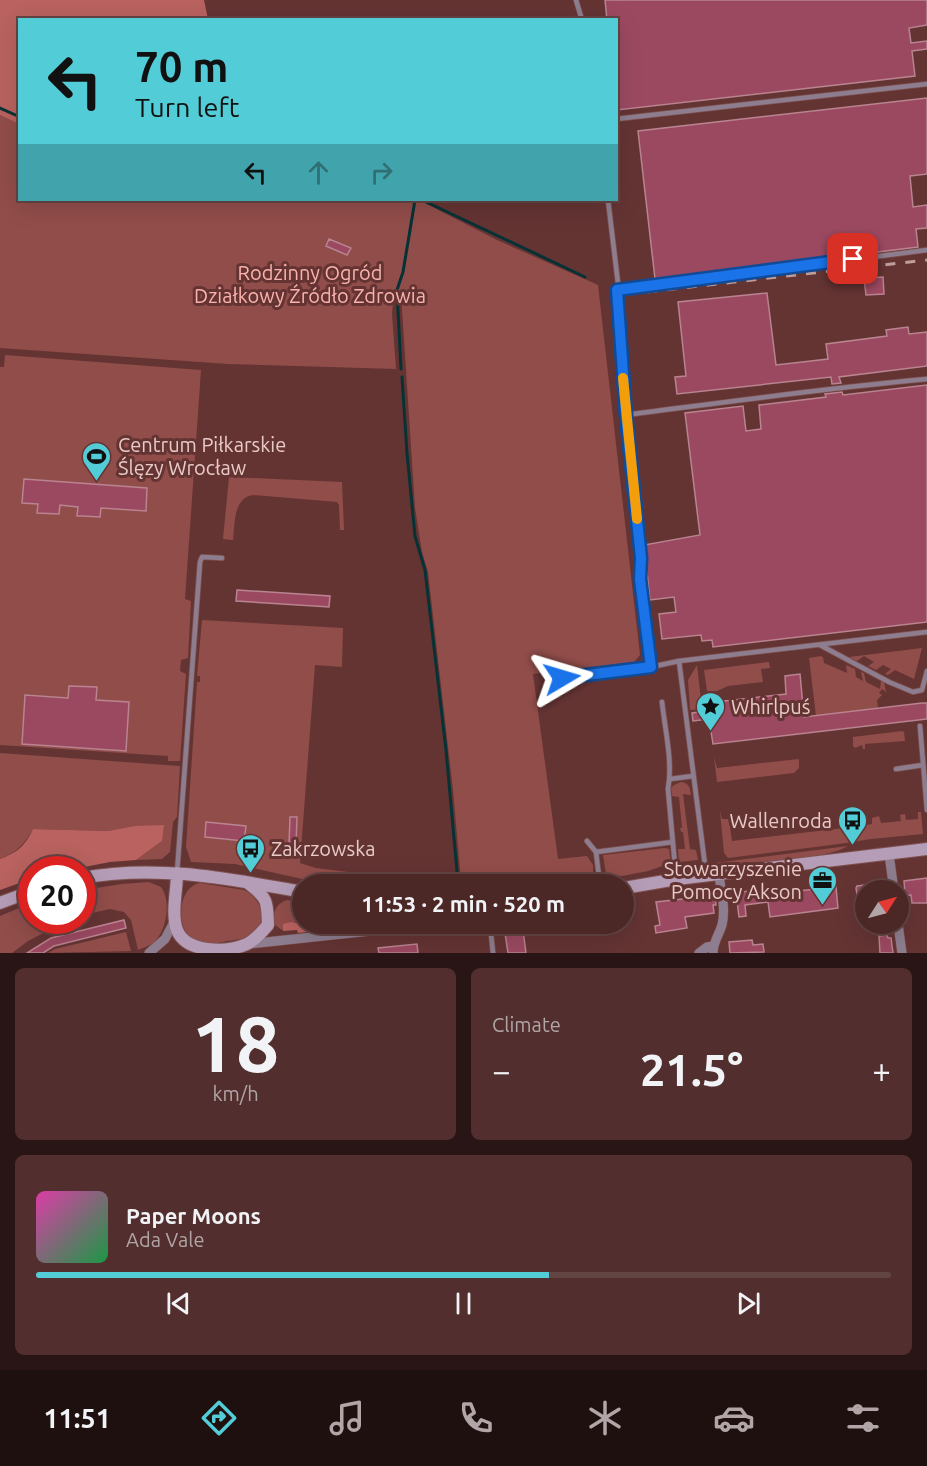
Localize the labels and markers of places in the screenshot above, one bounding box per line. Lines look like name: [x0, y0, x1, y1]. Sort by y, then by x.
pin: [827, 233, 878, 284]
place label: Centrum Piłkarskie Ślęzy Wrocław: [118, 433, 286, 479]
sports icon: Centrum Piłkarskie Ślęzy Wrocław: [81, 440, 113, 482]
place icon: Whirlpuś: [694, 690, 726, 732]
place label: Whirlpuś: [731, 695, 810, 718]
bus stop icon: Wallenroda: [837, 804, 869, 846]
place label: Wallenroda: [729, 809, 832, 832]
bus stop icon: Zakrzowska: [234, 832, 266, 874]
place label: Zakrzowska: [271, 837, 376, 860]
place label: Stowarzyszenie Pomocy Akson: [664, 857, 802, 903]
office icon: Stowarzyszenie Pomocy Akson: [807, 864, 839, 906]

